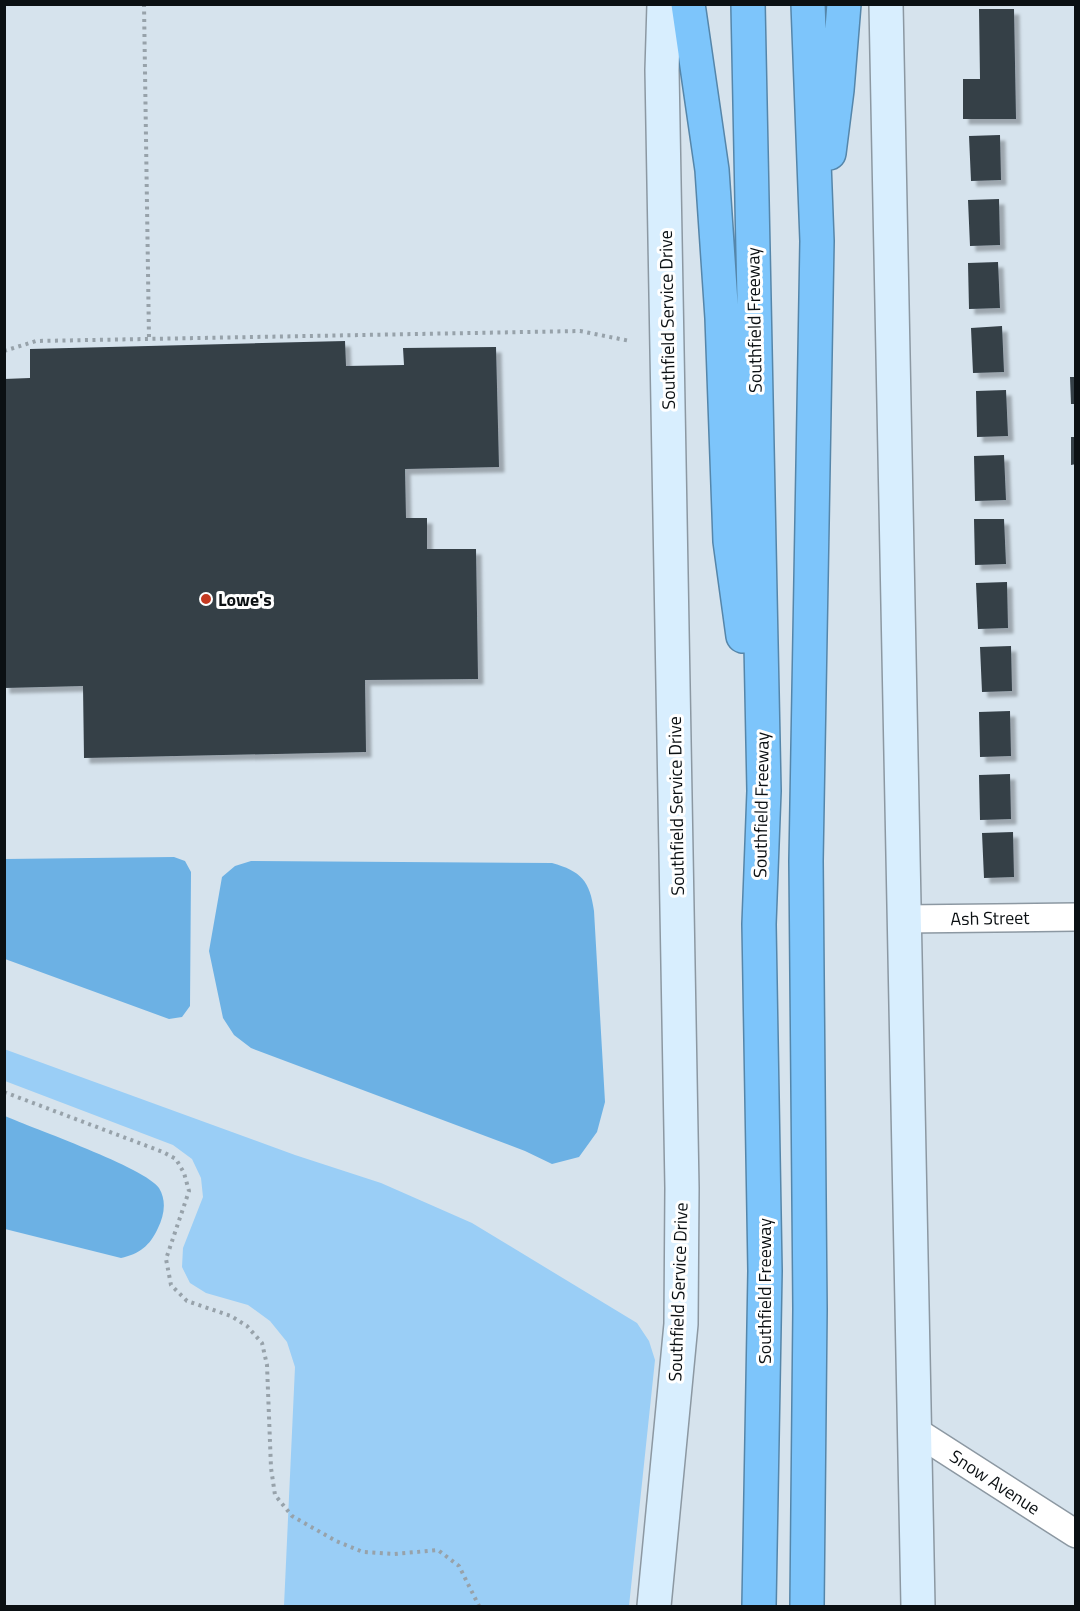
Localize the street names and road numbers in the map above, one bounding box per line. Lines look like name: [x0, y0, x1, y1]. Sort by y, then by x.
street label: Southfield Service Drive: [652, 230, 682, 410]
street label: Southfield Freeway: [739, 247, 769, 393]
street label: Southfield Service Drive: [661, 716, 691, 896]
street label: Southfield Freeway: [746, 732, 776, 878]
street label: Ash Street: [950, 904, 1030, 932]
street label: Southfield Service Drive: [661, 1202, 695, 1382]
street label: Southfield Freeway: [751, 1218, 778, 1364]
street label: Snow Avenue: [945, 1443, 1045, 1521]

